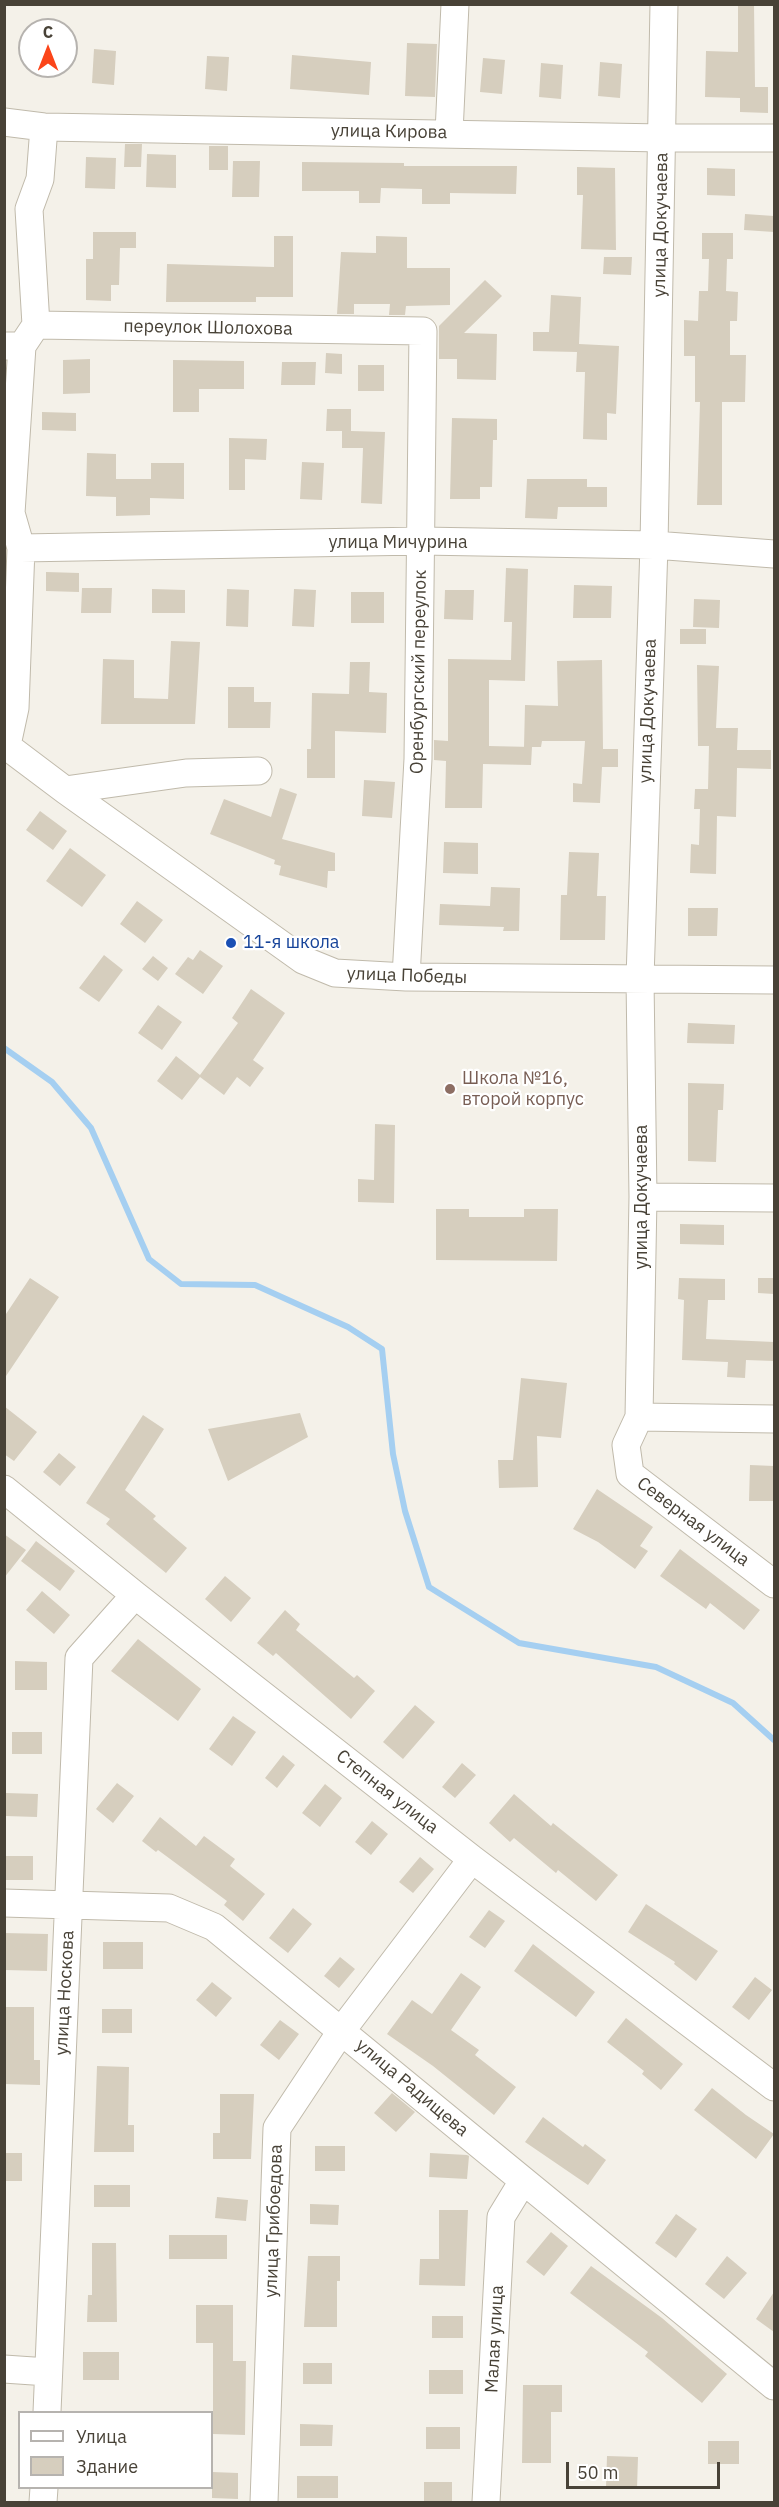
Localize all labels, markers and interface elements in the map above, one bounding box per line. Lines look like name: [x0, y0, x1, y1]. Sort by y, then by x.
north arrow: [18, 18, 78, 78]
text: С: [43, 22, 53, 42]
street label: улица Кирова: [331, 120, 447, 144]
street label: улица Докучаева: [649, 152, 673, 298]
street label: переулок Шолохова: [123, 316, 293, 340]
street label: улица Мичурина: [328, 532, 468, 554]
street label: Оренбургский переулок: [406, 570, 432, 774]
street label: улица Докучаева: [635, 638, 661, 784]
place label: 11-я школа: [243, 932, 339, 954]
marker: 11-я школа: [224, 936, 238, 950]
street label: улица Победы: [346, 963, 468, 989]
place label: Школа №16, второй корпус: [462, 1068, 584, 1110]
marker: Школа №16, второй корпус: [443, 1082, 457, 1096]
street label: улица Докучаева: [631, 1125, 653, 1269]
street label: Северная улица: [632, 1473, 754, 1571]
street label: Степная улица: [332, 1745, 442, 1839]
street label: улица Носкова: [51, 1930, 79, 2056]
street label: улица Радищева: [351, 2035, 473, 2141]
street label: улица Грибоедова: [261, 2144, 287, 2298]
street label: Малая улица: [481, 2285, 509, 2393]
legend: [18, 2411, 213, 2489]
text: Улица: [76, 2425, 127, 2448]
scale bar: [569, 2450, 724, 2488]
text: Здание: [76, 2455, 138, 2478]
text: 50 m: [577, 2461, 619, 2484]

